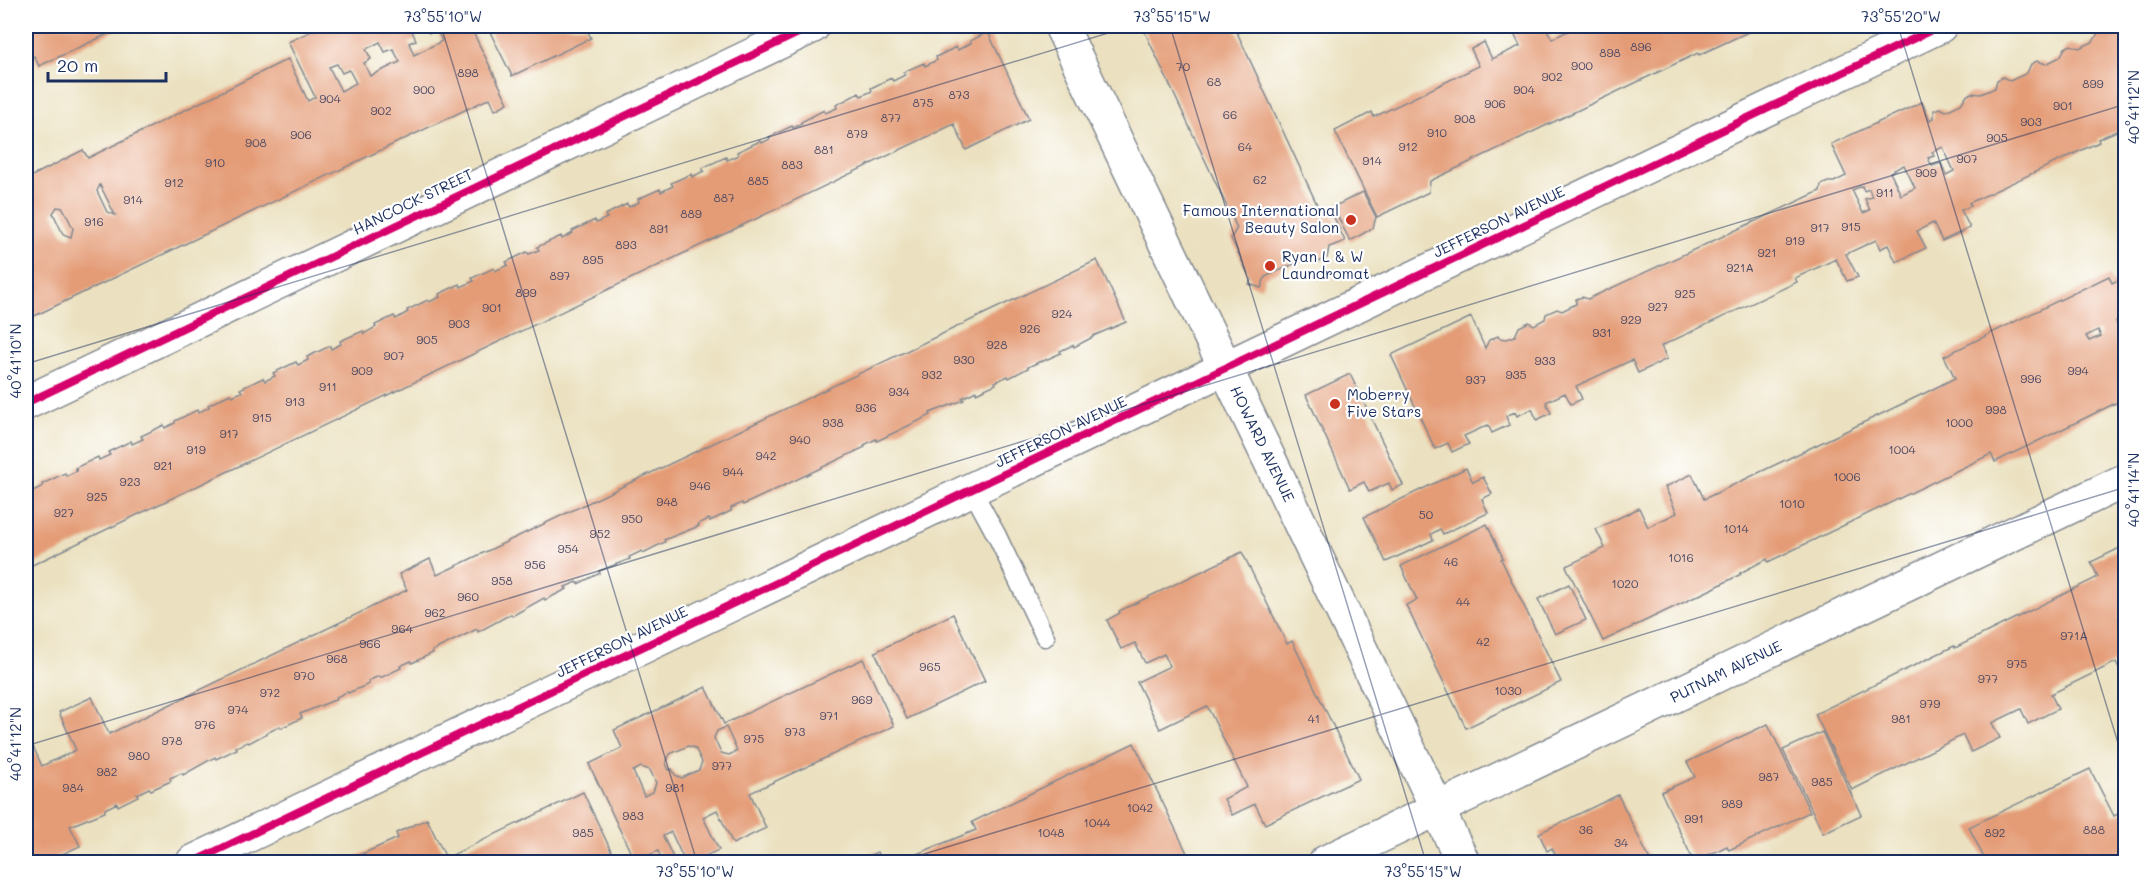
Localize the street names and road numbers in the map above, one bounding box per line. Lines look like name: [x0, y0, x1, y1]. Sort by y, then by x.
street label: HANCOCK STREET: [349, 163, 476, 239]
street label: JEFFERSON AVENUE: [1429, 180, 1568, 262]
street label: HOWARD AVENUE: [1226, 382, 1300, 505]
street label: JEFFERSON AVENUE: [991, 390, 1130, 472]
street label: JEFFERSON AVENUE: [552, 600, 691, 682]
street label: PUTNAM AVENUE: [1666, 635, 1785, 707]

